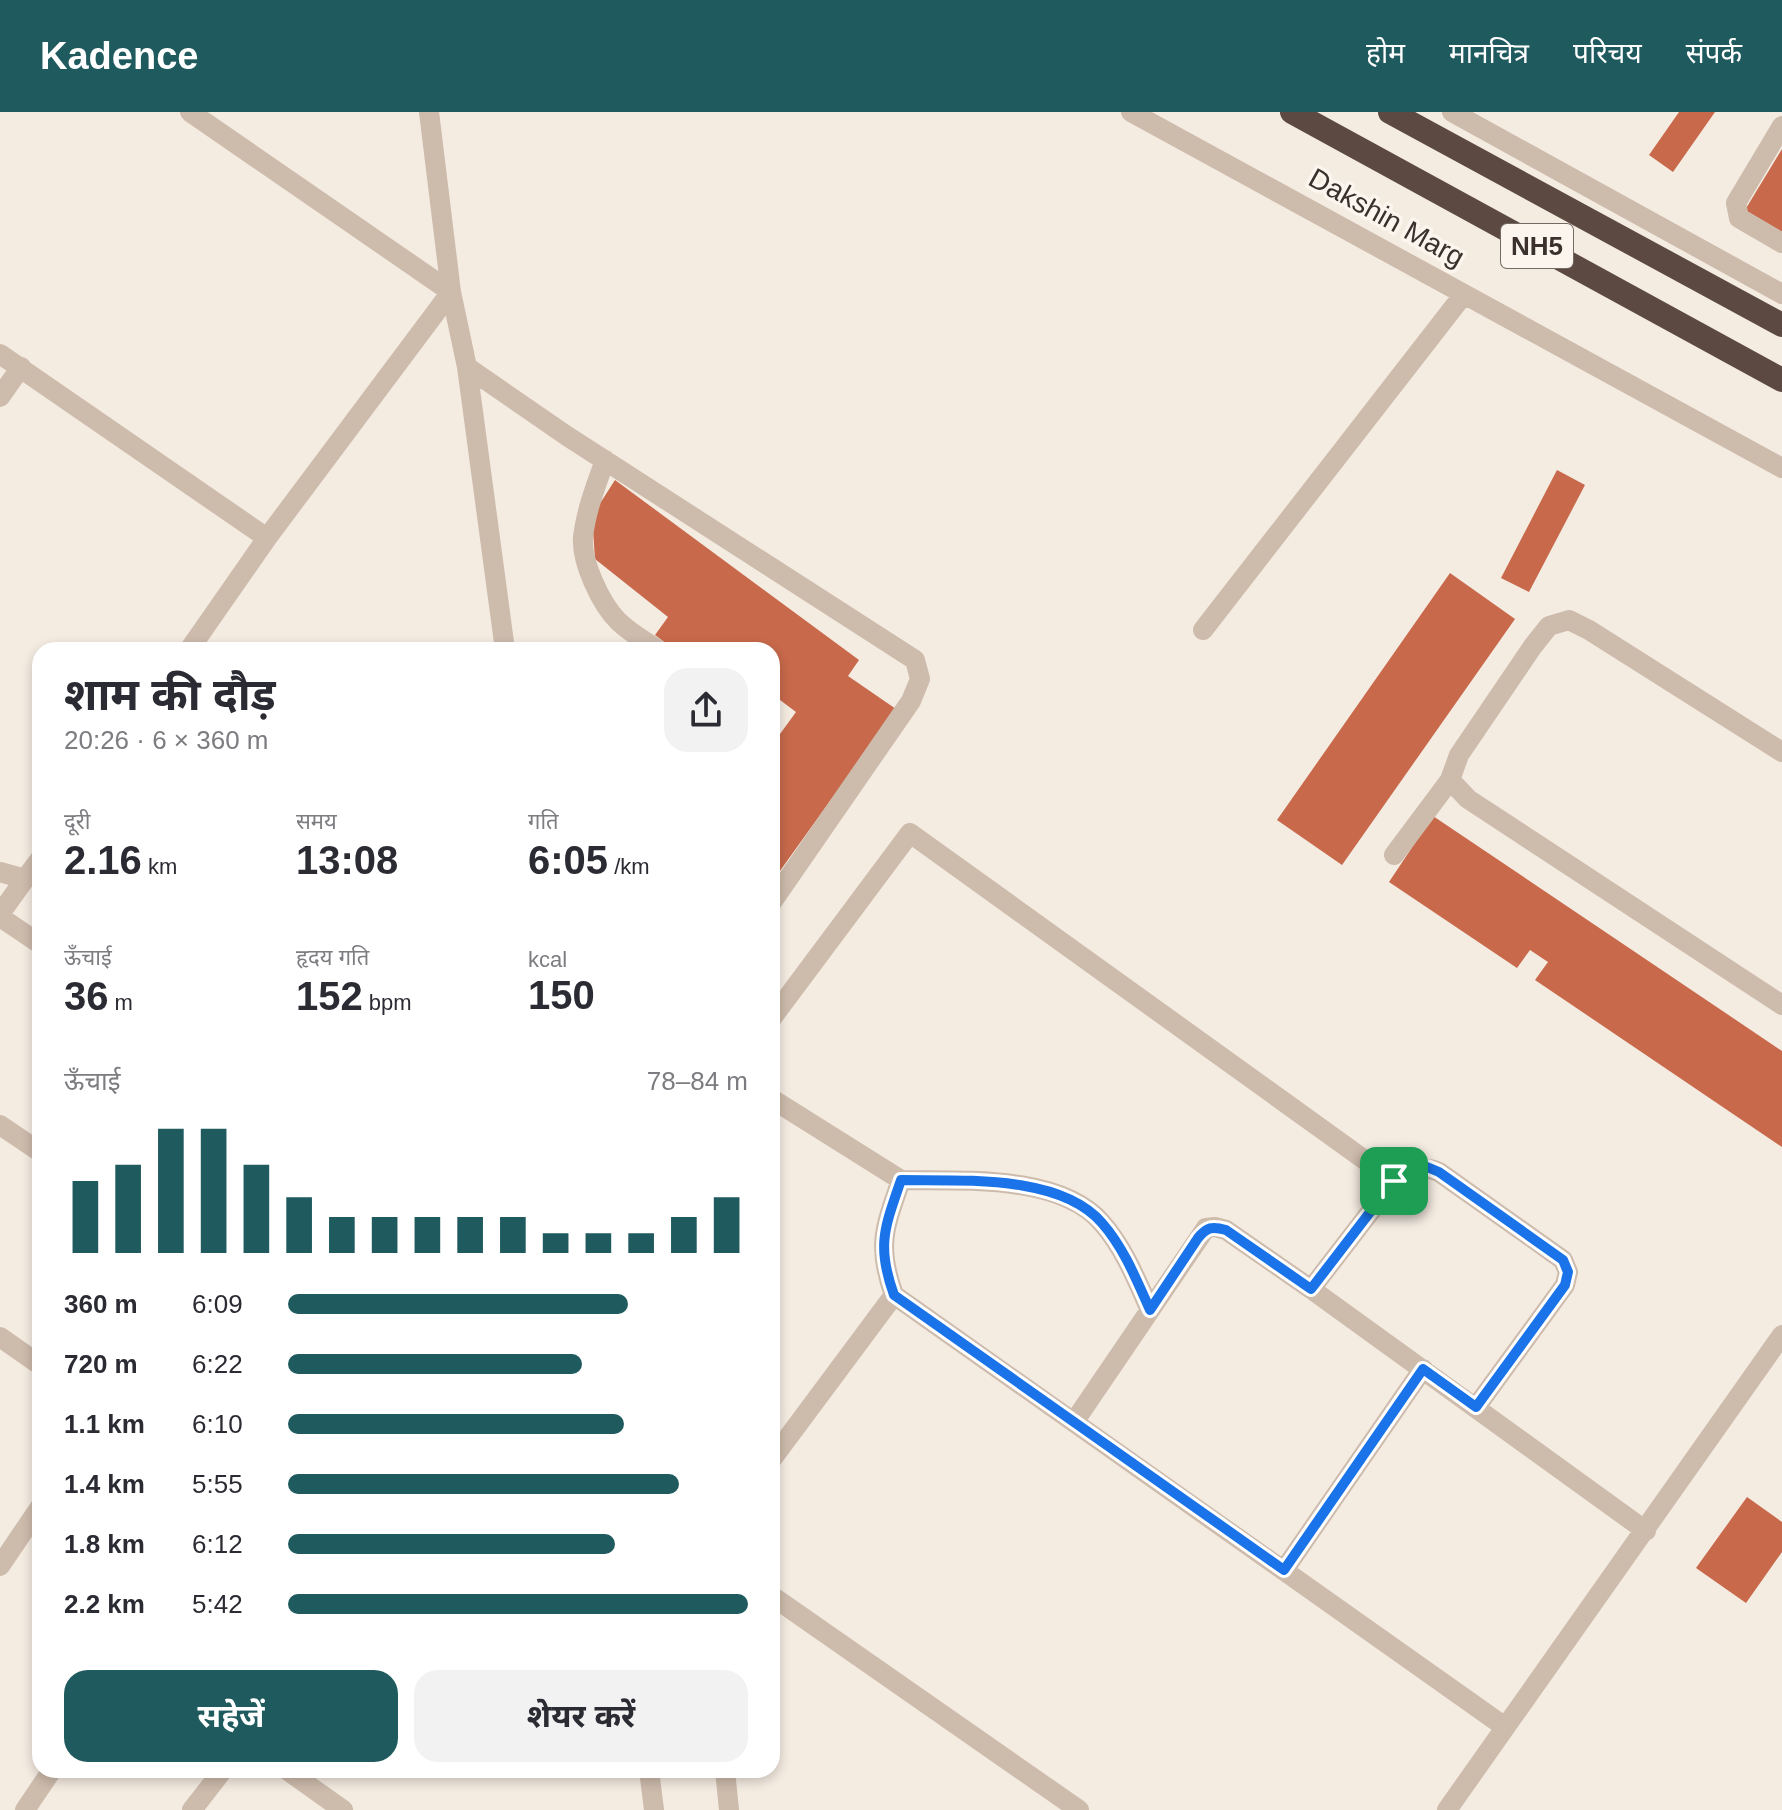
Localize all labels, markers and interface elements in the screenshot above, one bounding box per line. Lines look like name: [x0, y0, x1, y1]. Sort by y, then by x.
text: Kadence: [40, 35, 198, 77]
text: होम: [1366, 38, 1405, 69]
text: मानचित्र: [1449, 38, 1529, 69]
text: परिचय: [1573, 38, 1642, 69]
text: संपर्क: [1686, 38, 1742, 69]
street label: Dakshin Marg: [1304, 162, 1470, 273]
road number: NH5: [1501, 224, 1573, 268]
button: share: [664, 668, 748, 752]
text: शाम की दौड़: [64, 670, 276, 719]
text: 20:26 · 6 × 360 m: [64, 725, 269, 755]
text: दूरी: [64, 809, 90, 834]
text: समय: [296, 809, 337, 834]
text: गति: [528, 809, 559, 834]
text: 2.16: [64, 838, 142, 882]
text: 13:08: [296, 838, 398, 882]
text: 6:05: [528, 838, 608, 882]
text: km: [142, 854, 177, 879]
text: /km: [608, 854, 650, 879]
text: ऊँचाई: [64, 945, 112, 970]
text: हृदय गति: [296, 945, 369, 970]
text: kcal: [528, 947, 567, 972]
text: 150: [528, 973, 595, 1017]
text: 36: [64, 974, 109, 1018]
text: 152: [296, 974, 363, 1018]
text: m: [109, 990, 133, 1015]
text: bpm: [363, 990, 412, 1015]
text: ऊँचाई: [64, 1066, 120, 1096]
text: 78–84 m: [647, 1066, 748, 1096]
pin: [1360, 1147, 1428, 1215]
icon: arrive: [1372, 1159, 1416, 1203]
text: 360 m: [64, 1289, 138, 1319]
text: 6:09: [192, 1289, 243, 1319]
text: 720 m: [64, 1349, 138, 1379]
text: 6:22: [192, 1349, 243, 1379]
text: 1.1 km: [64, 1409, 145, 1439]
text: 6:10: [192, 1409, 243, 1439]
text: 1.4 km: [64, 1469, 145, 1499]
text: 5:55: [192, 1469, 243, 1499]
text: 1.8 km: [64, 1529, 145, 1559]
text: 6:12: [192, 1529, 243, 1559]
text: 2.2 km: [64, 1589, 145, 1619]
text: 5:42: [192, 1589, 243, 1619]
button: सहेजें: [64, 1670, 398, 1762]
button: शेयर करें: [414, 1670, 748, 1762]

